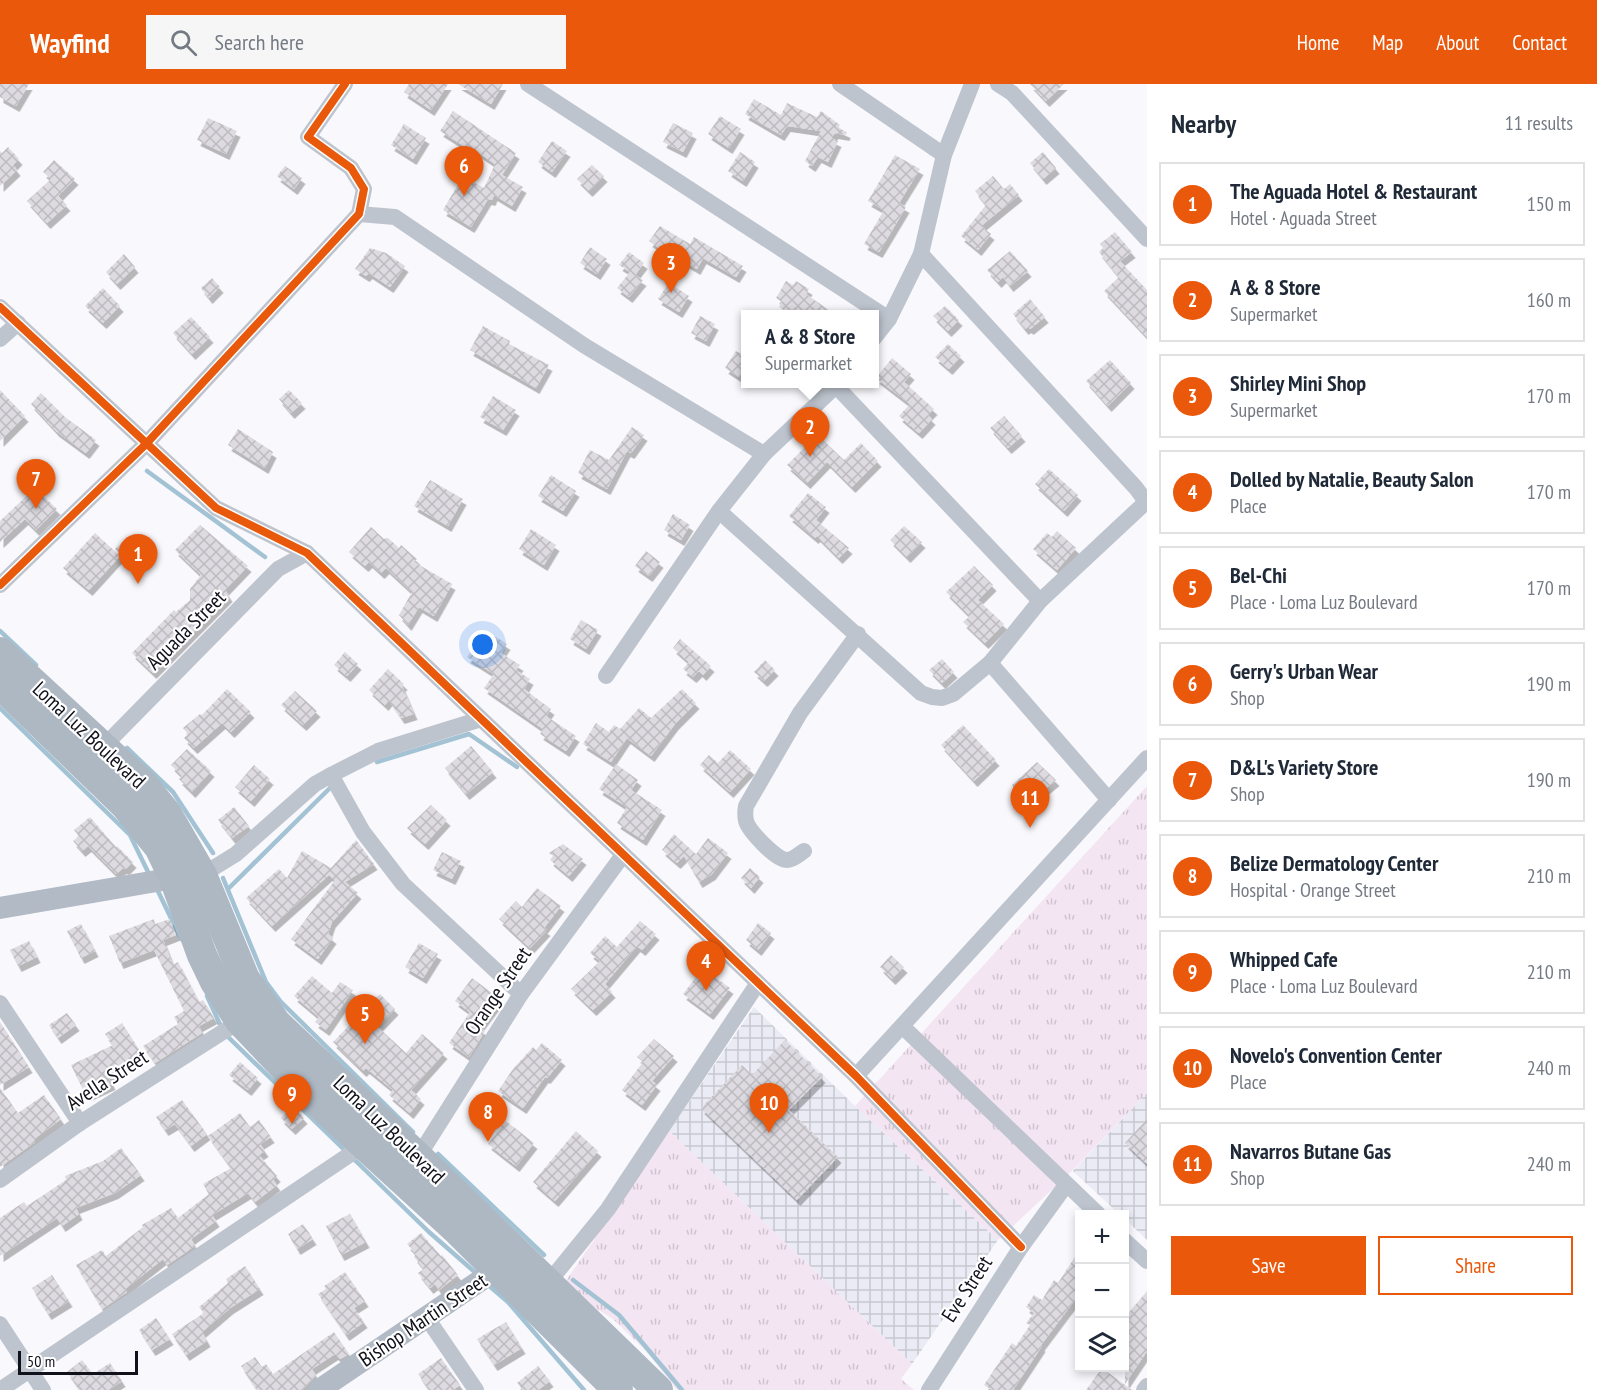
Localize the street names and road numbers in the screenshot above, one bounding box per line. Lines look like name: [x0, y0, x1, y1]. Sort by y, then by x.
street label: Aguada Street: [140, 584, 231, 675]
street label: Loma Luz Boulevard: [27, 675, 152, 794]
street label: Orange Street: [458, 941, 537, 1040]
street label: Avella Street: [61, 1043, 153, 1116]
street label: Loma Luz Boulevard: [328, 1070, 451, 1190]
street label: Eve Street: [935, 1250, 998, 1327]
street label: Bishop Martin Street: [353, 1267, 492, 1372]

